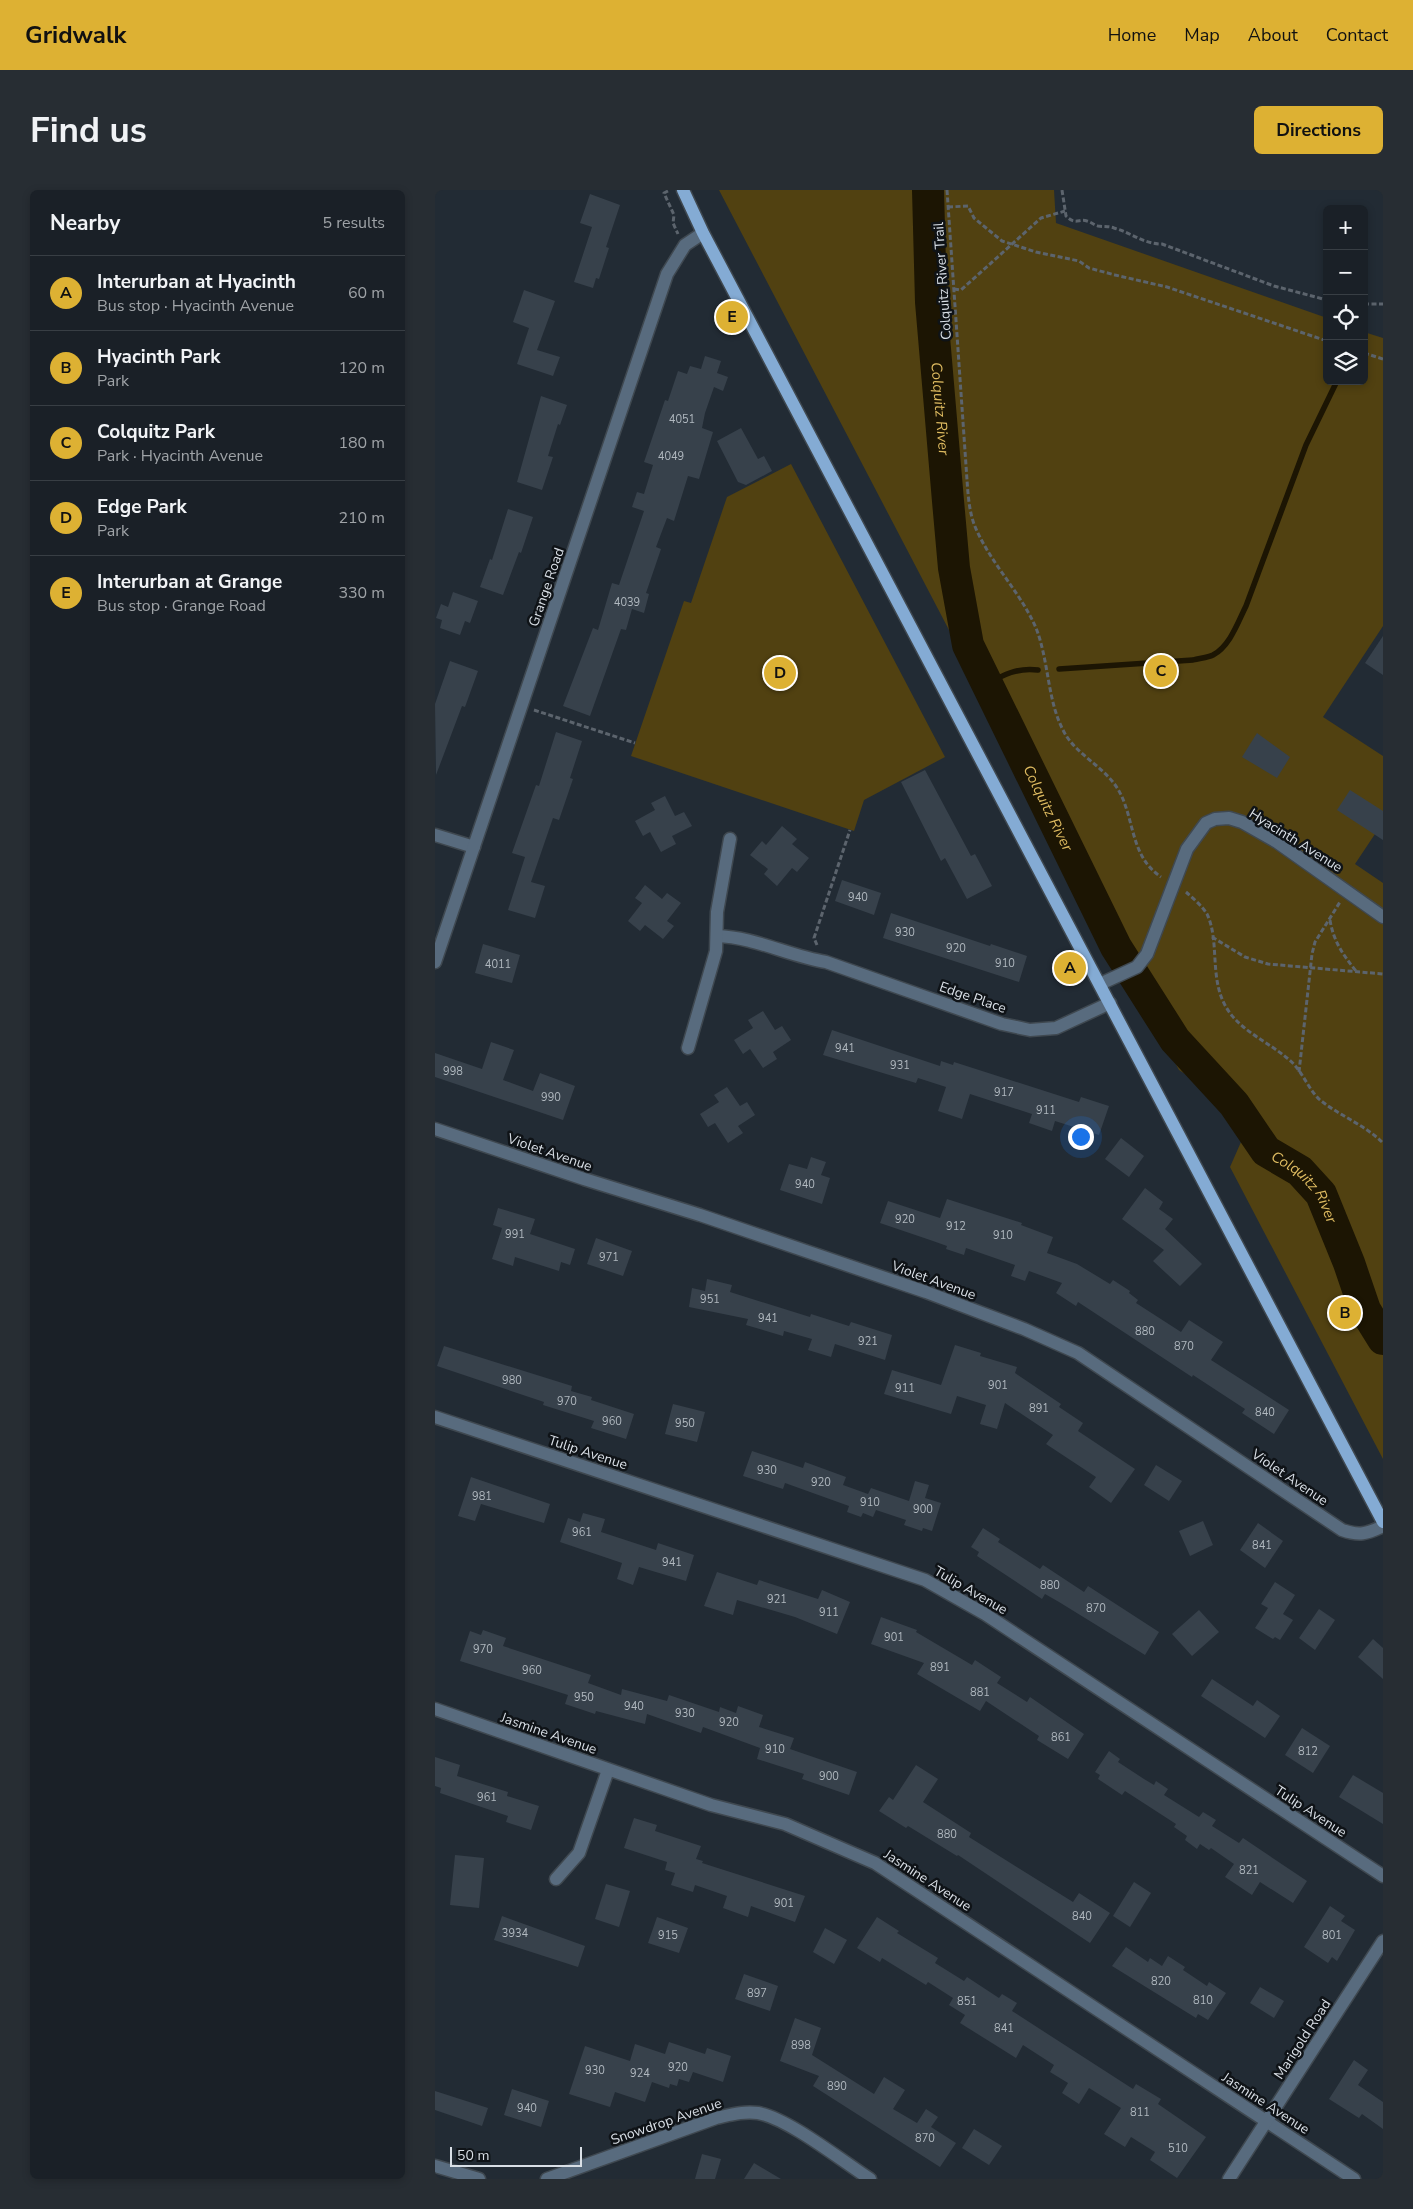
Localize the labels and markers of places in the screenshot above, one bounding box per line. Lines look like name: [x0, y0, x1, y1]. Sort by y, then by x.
pin: E: [716, 298, 748, 336]
pin: C: [1145, 652, 1177, 690]
pin: D: [764, 654, 796, 692]
pin: A: [1054, 949, 1086, 987]
pin: B: [1329, 1294, 1361, 1332]

